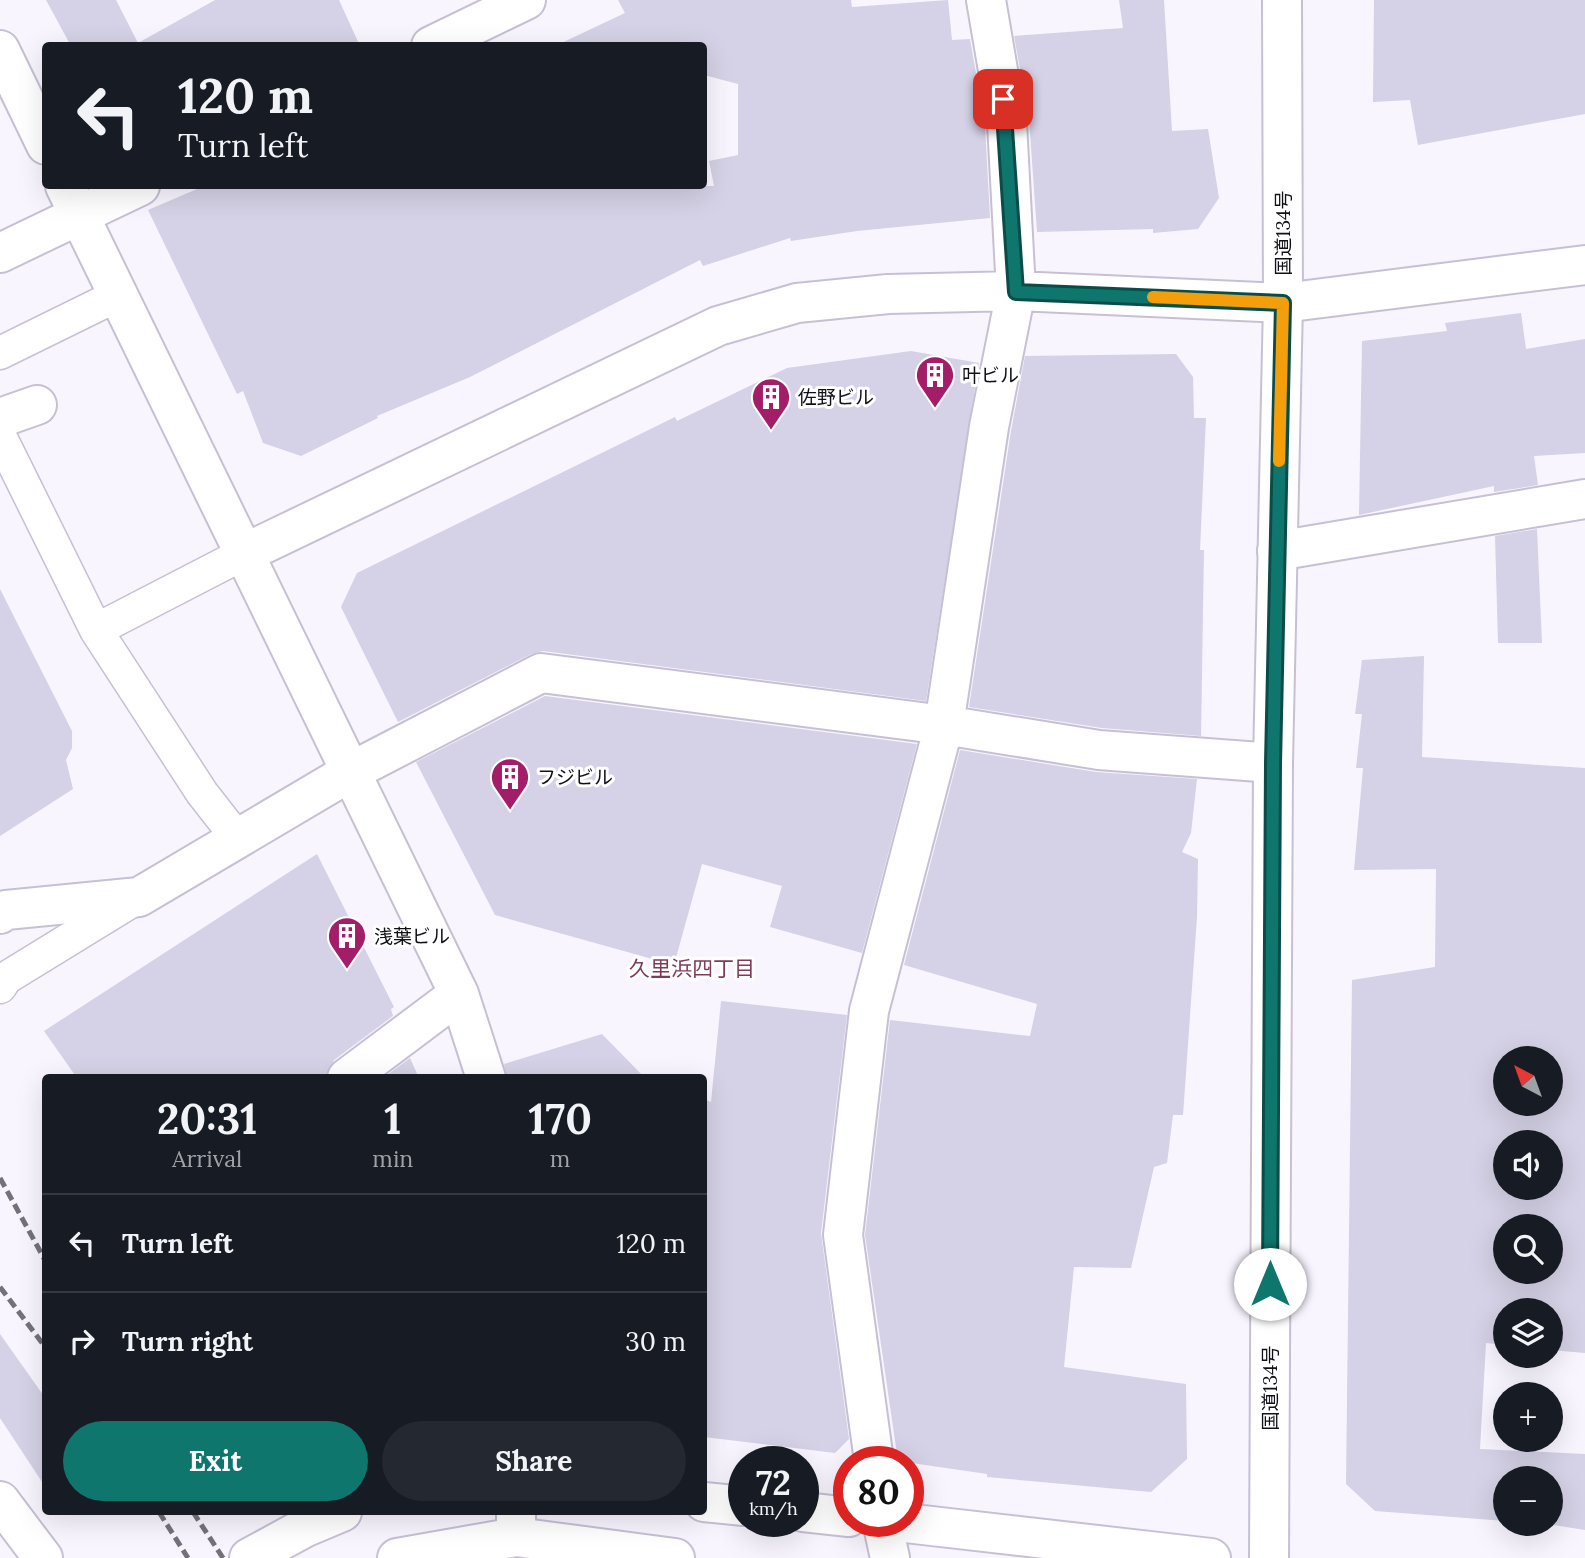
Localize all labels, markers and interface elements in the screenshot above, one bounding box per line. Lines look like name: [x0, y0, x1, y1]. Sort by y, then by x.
text: 120 m: [178, 64, 313, 126]
pin: [973, 69, 1033, 129]
icon: left: [63, 70, 154, 161]
icon: arrive: [984, 80, 1022, 118]
text: Turn left: [178, 125, 308, 166]
street label: 国道134号: [1271, 191, 1295, 275]
building icon: 叶ビル: [914, 354, 956, 409]
place label: 叶ビル: [962, 363, 1019, 387]
building icon: 佐野ビル: [750, 376, 792, 431]
place label: 佐野ビル: [798, 385, 874, 409]
building icon: フジビル: [489, 756, 531, 811]
place label: フジビル: [537, 765, 613, 789]
building icon: 浅葉ビル: [326, 915, 368, 970]
place label: 浅葉ビル: [374, 924, 450, 948]
district label: 久里浜四丁目: [629, 955, 755, 982]
north arrow: [1493, 1046, 1563, 1116]
map controls: [1493, 1046, 1563, 1536]
text: 20:31: [157, 1092, 257, 1146]
text: 1: [384, 1092, 401, 1146]
text: 170: [528, 1092, 592, 1146]
button: sound: [1493, 1130, 1563, 1200]
text: Arrival: [172, 1144, 242, 1173]
text: min: [372, 1144, 413, 1173]
text: m: [550, 1144, 570, 1173]
button: search: [1493, 1214, 1563, 1284]
icon: left: [63, 1224, 101, 1262]
text: Turn left: [122, 1227, 233, 1260]
text: 120 m: [616, 1227, 686, 1260]
position arrow: [1233, 1247, 1307, 1321]
button: layers: [1493, 1298, 1563, 1368]
icon: right: [63, 1322, 101, 1360]
text: Turn right: [122, 1325, 253, 1358]
text: 30 m: [625, 1325, 686, 1358]
street label: 国道134号: [1258, 1346, 1282, 1430]
button: +: [1493, 1382, 1563, 1452]
button: Exit: [63, 1421, 368, 1501]
button: Share: [382, 1421, 686, 1501]
speed limit sign: 80: [833, 1446, 924, 1537]
text: 72: [756, 1460, 791, 1505]
button: −: [1493, 1466, 1563, 1536]
text: km/h: [749, 1497, 798, 1520]

